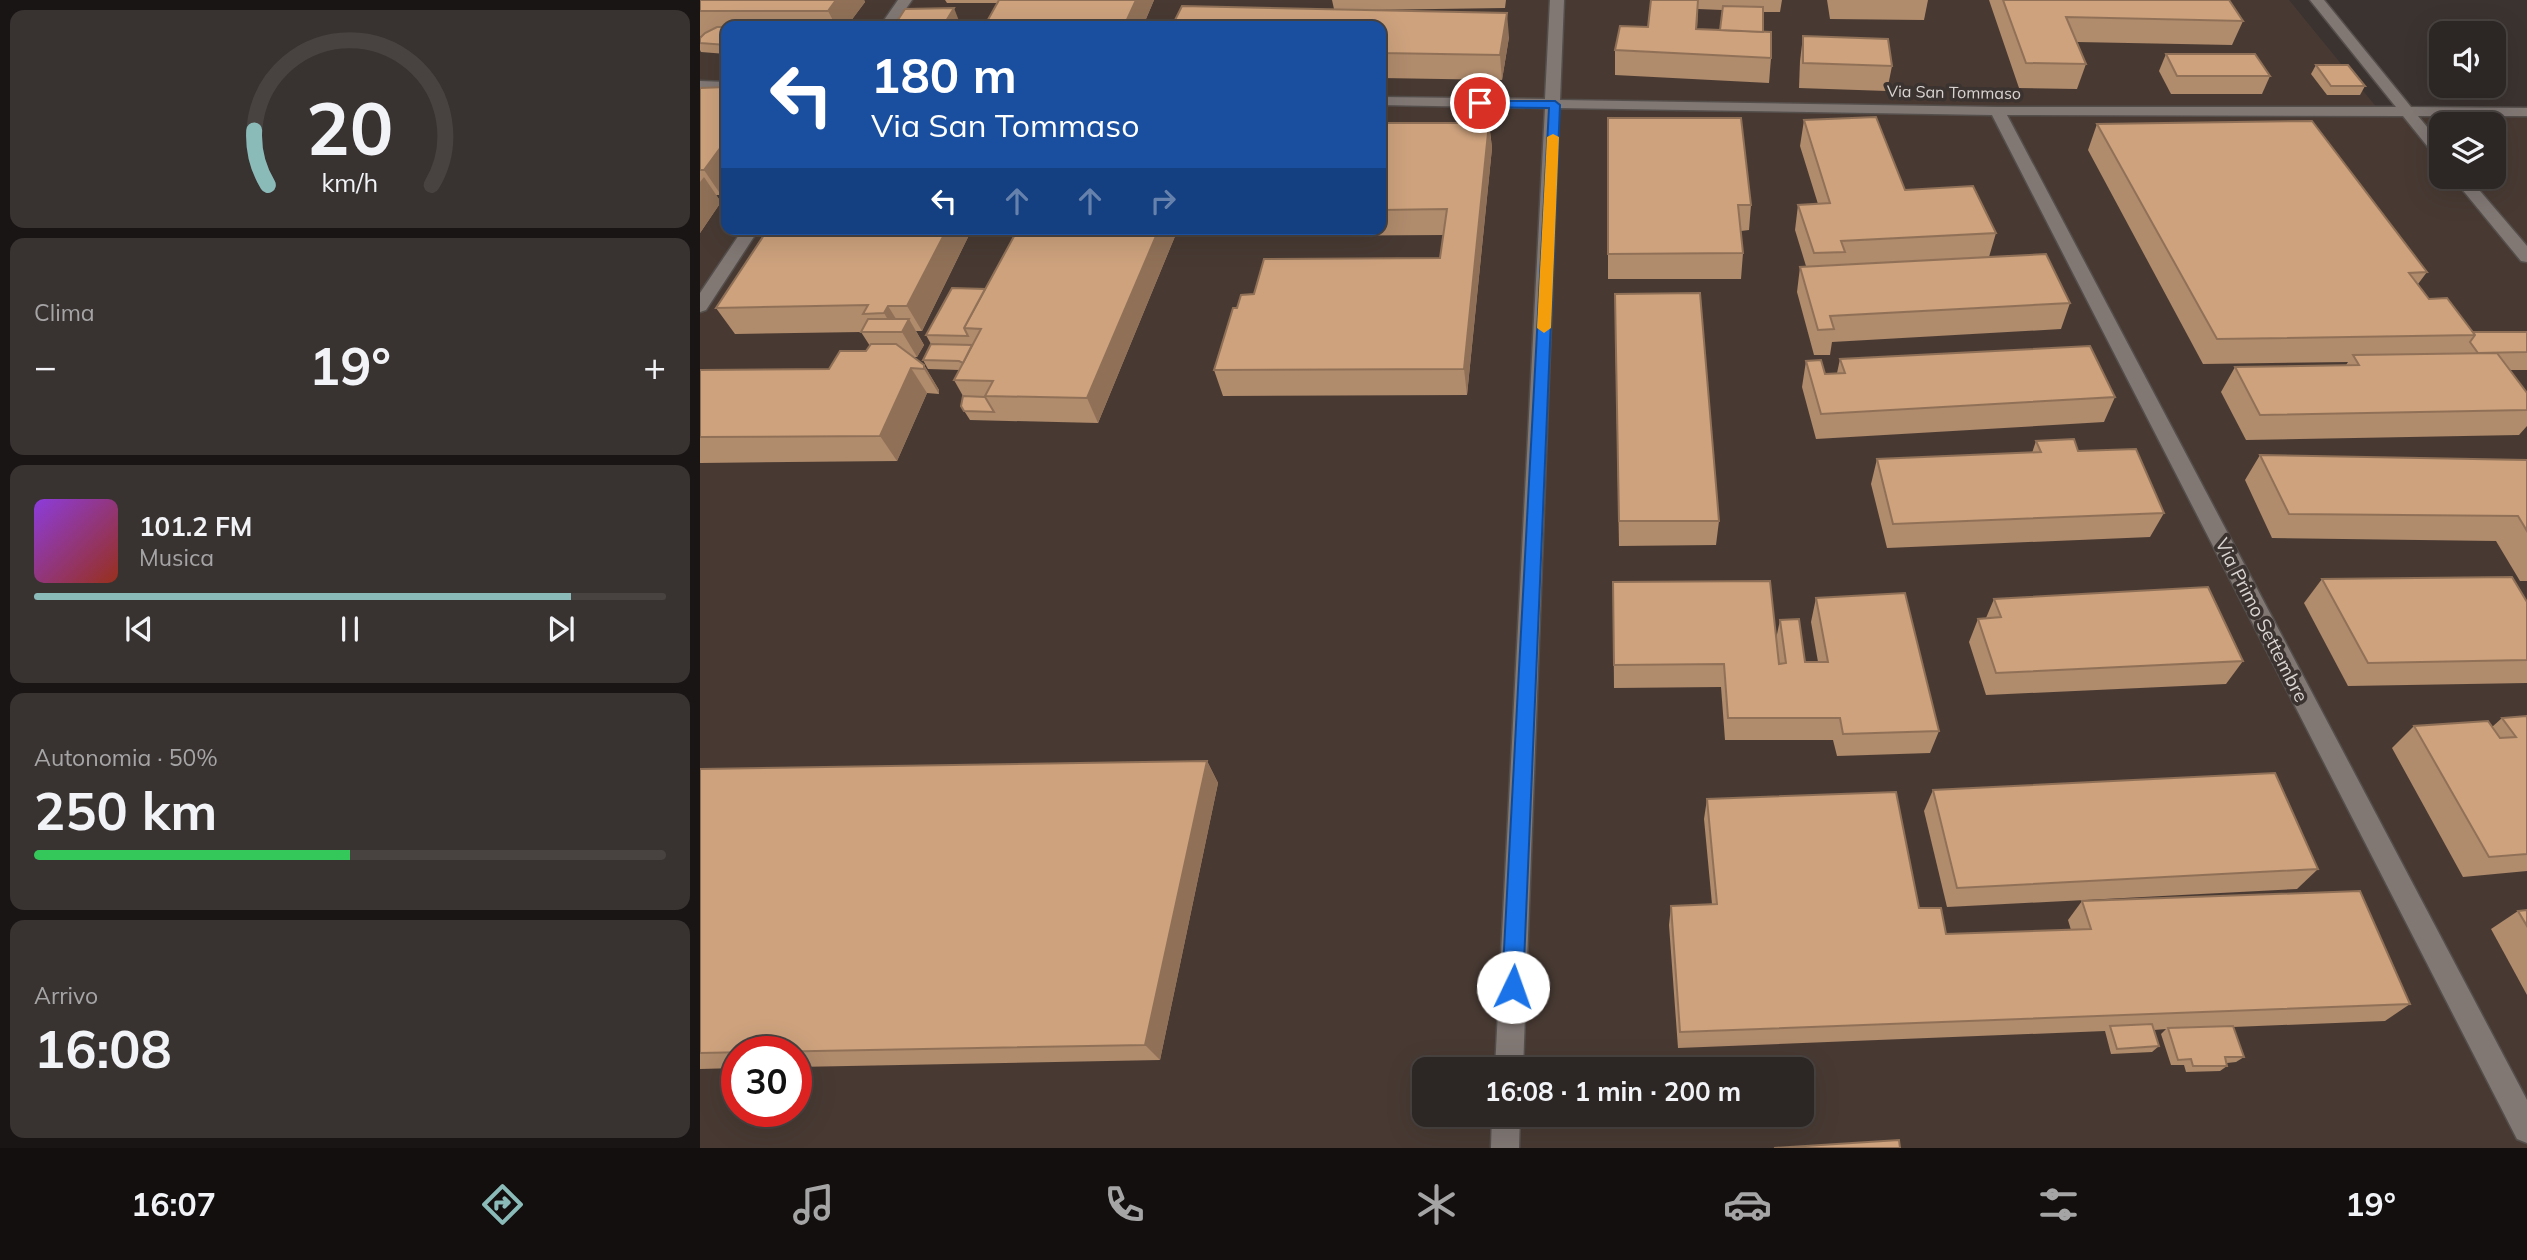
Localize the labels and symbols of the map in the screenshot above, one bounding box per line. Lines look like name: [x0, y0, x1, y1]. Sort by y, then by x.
pin: [1450, 73, 1510, 133]
street label: Via San Tommaso: [1887, 81, 2021, 103]
street label: Via Primo Settembre: [2210, 534, 2314, 706]
position arrow: [1476, 950, 1550, 1024]
speed limit sign: 30: [721, 1036, 812, 1127]

